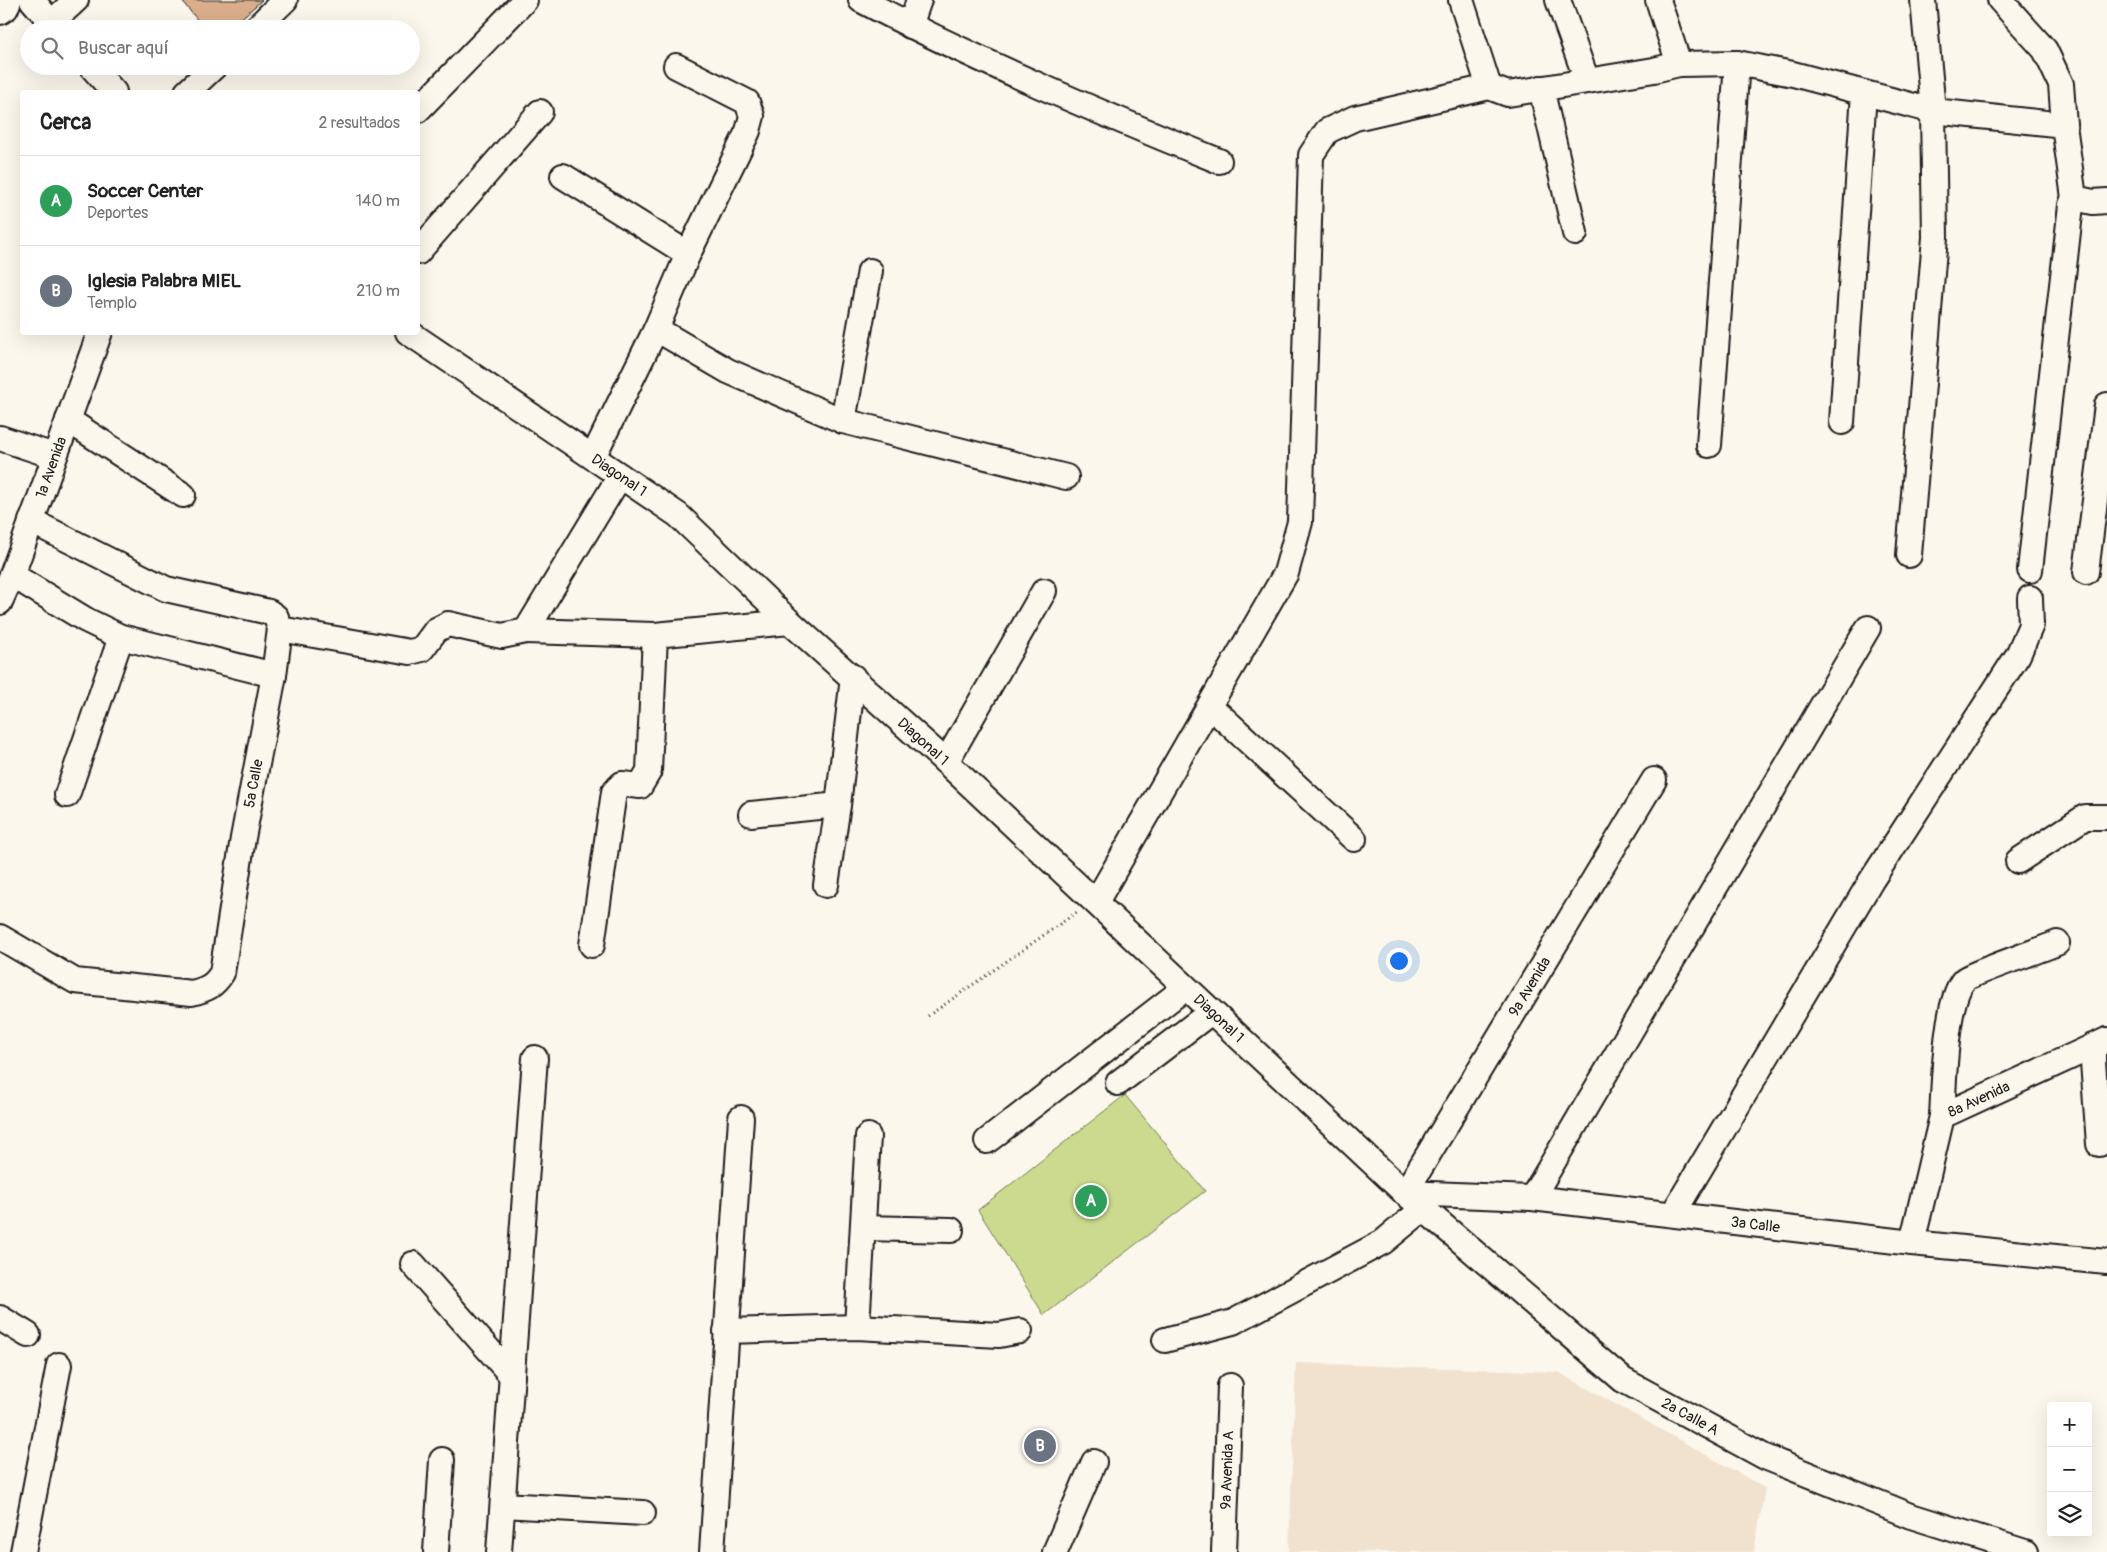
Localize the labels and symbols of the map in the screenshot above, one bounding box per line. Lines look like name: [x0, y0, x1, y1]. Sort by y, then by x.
street label: 1a Avenida: [32, 434, 71, 501]
street label: Diagonal 1: [588, 450, 650, 501]
street label: Diagonal 1: [893, 714, 953, 770]
street label: 5a Calle: [240, 757, 268, 809]
your location: [1386, 948, 1412, 974]
street label: 9a Avenida: [1505, 954, 1555, 1020]
street label: Diagonal 1: [1189, 990, 1248, 1047]
street label: 8a Avenida: [1945, 1077, 2013, 1122]
pin: A: [1075, 1182, 1107, 1220]
street label: 3a Calle: [1730, 1213, 1782, 1237]
street label: 2a Calle A: [1658, 1394, 1722, 1440]
pin: B: [1024, 1427, 1056, 1465]
street label: 9a Avenida A: [1217, 1430, 1238, 1510]

